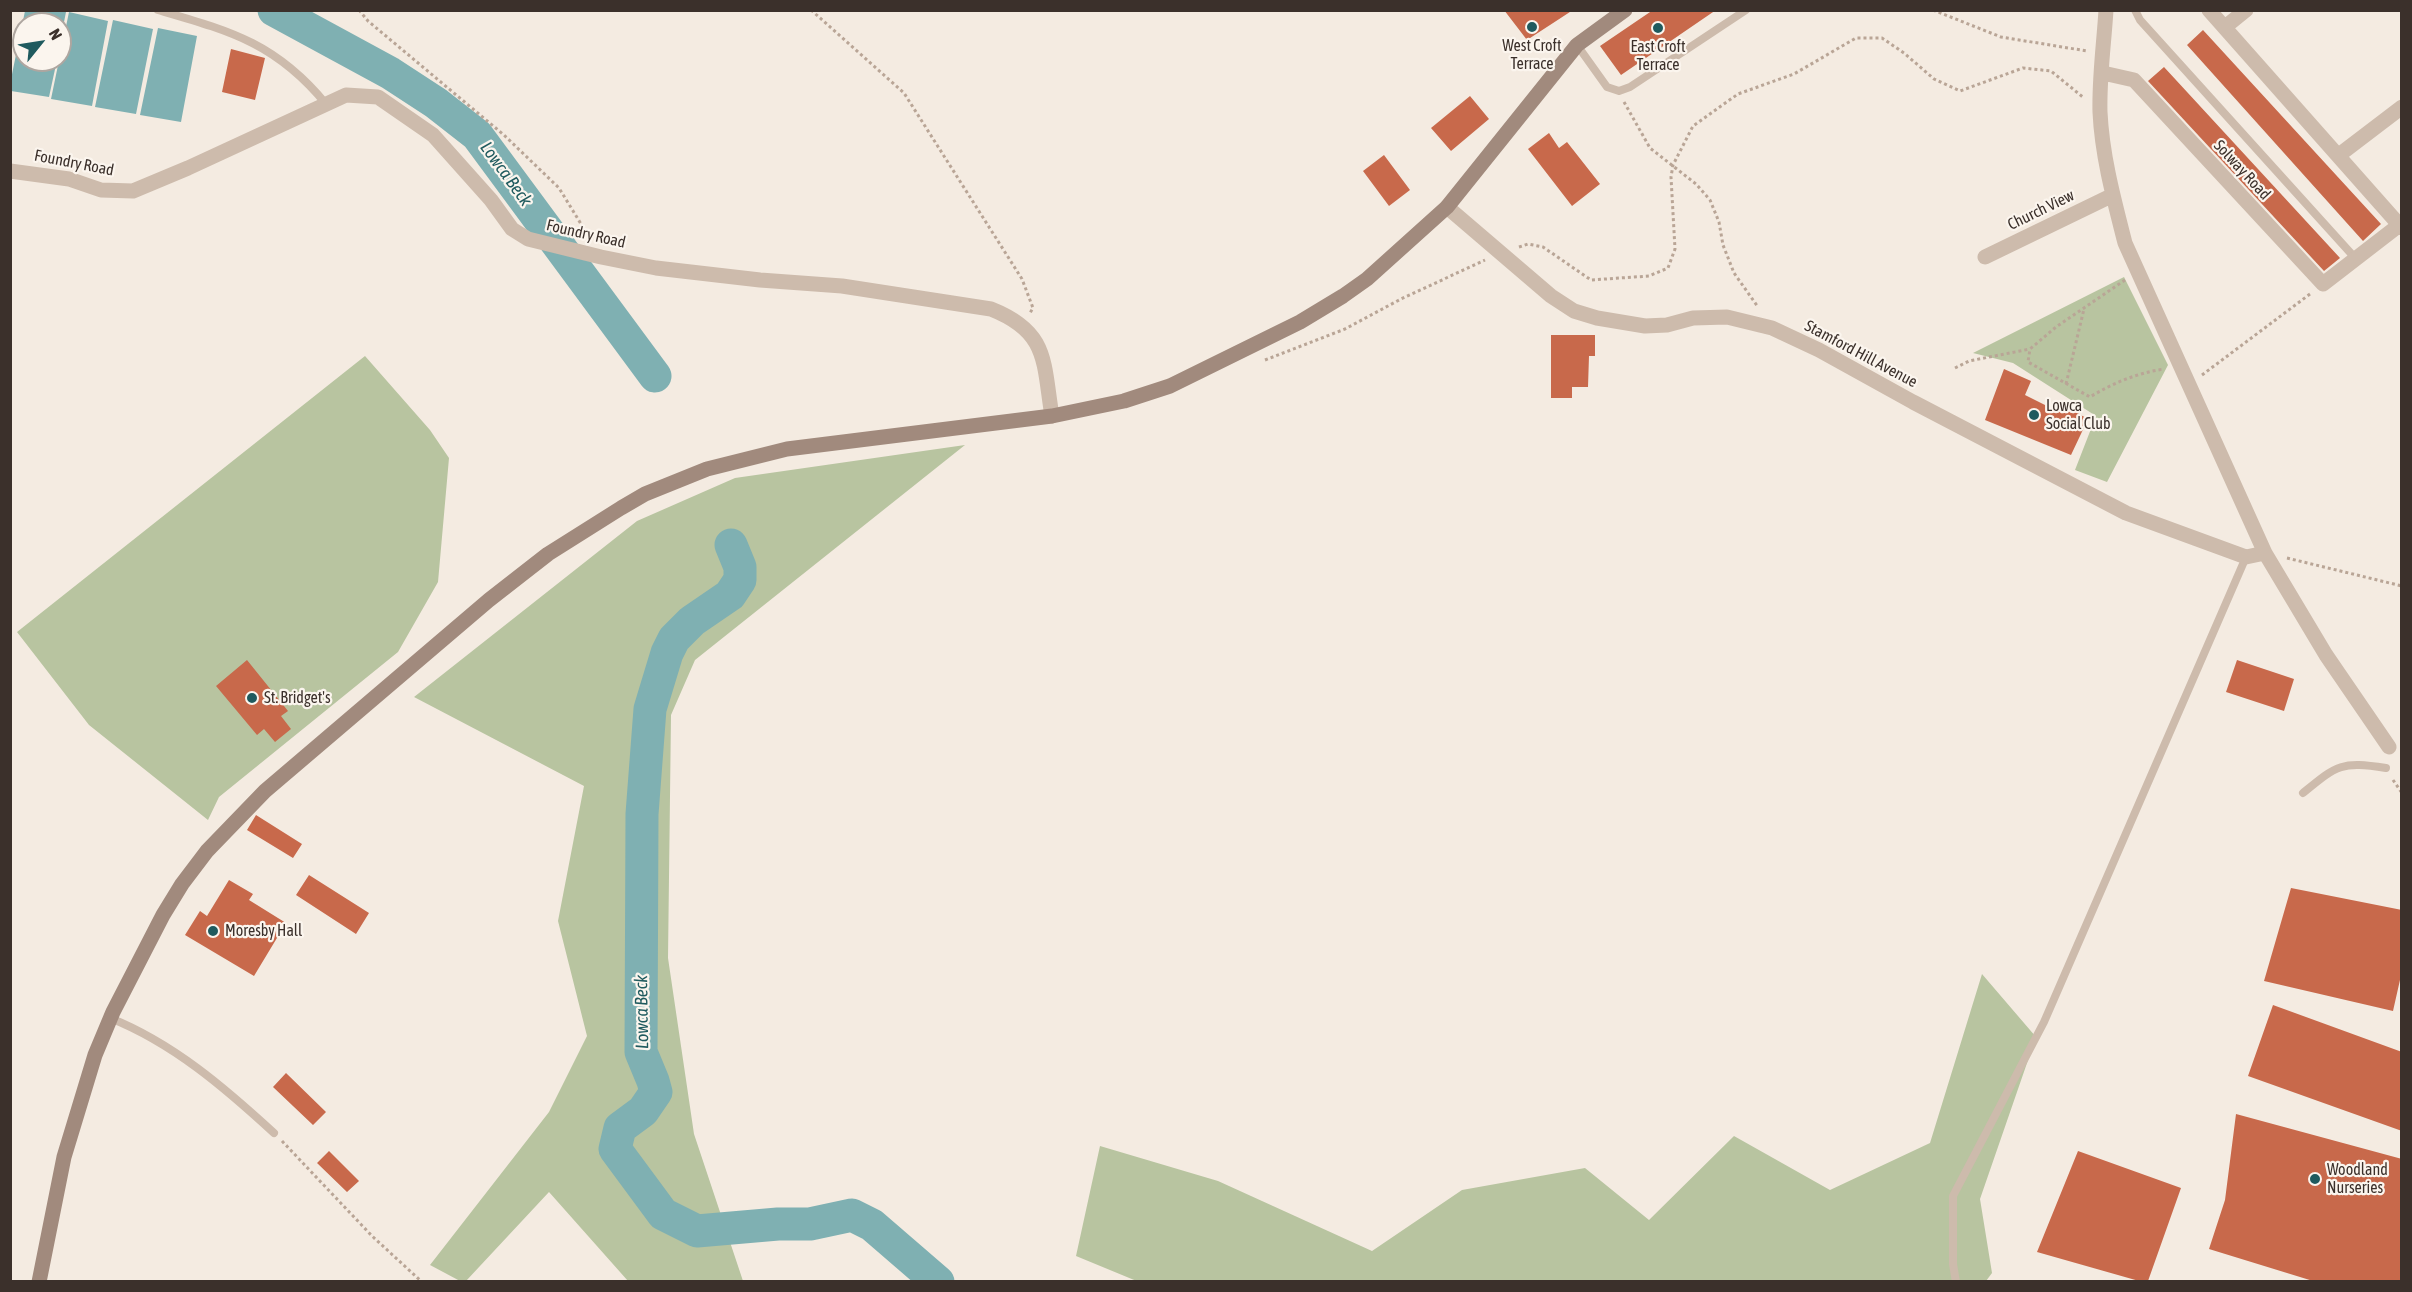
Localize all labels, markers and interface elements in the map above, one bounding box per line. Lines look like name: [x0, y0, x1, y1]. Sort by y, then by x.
north arrow: [12, 12, 72, 72]
marker: West Croft Terrace: [1525, 20, 1539, 34]
marker: East Croft Terrace: [1651, 21, 1665, 35]
text: N: [46, 25, 66, 43]
place label: West Croft Terrace: [1502, 36, 1562, 74]
place label: East Croft Terrace: [1630, 37, 1686, 75]
street label: Solway Road: [2210, 136, 2274, 204]
water label: Lowca Beck: [475, 138, 537, 210]
street label: Foundry Road: [33, 146, 115, 180]
street label: Church View: [2005, 186, 2077, 234]
street label: Foundry Road: [544, 216, 628, 252]
street label: Stamford Hill Avenue: [1801, 316, 1921, 392]
place label: Lowca Social Club: [2046, 396, 2110, 434]
marker: Lowca Social Club: [2027, 408, 2041, 422]
place label: St. Bridget's: [264, 688, 331, 708]
marker: St. Bridget's: [245, 691, 259, 705]
place label: Moresby Hall: [225, 921, 302, 941]
marker: Moresby Hall: [206, 924, 220, 938]
water label: Lowca Beck: [631, 975, 653, 1049]
place label: Woodland Nurseries: [2327, 1160, 2388, 1198]
marker: Woodland Nurseries: [2308, 1172, 2322, 1186]

